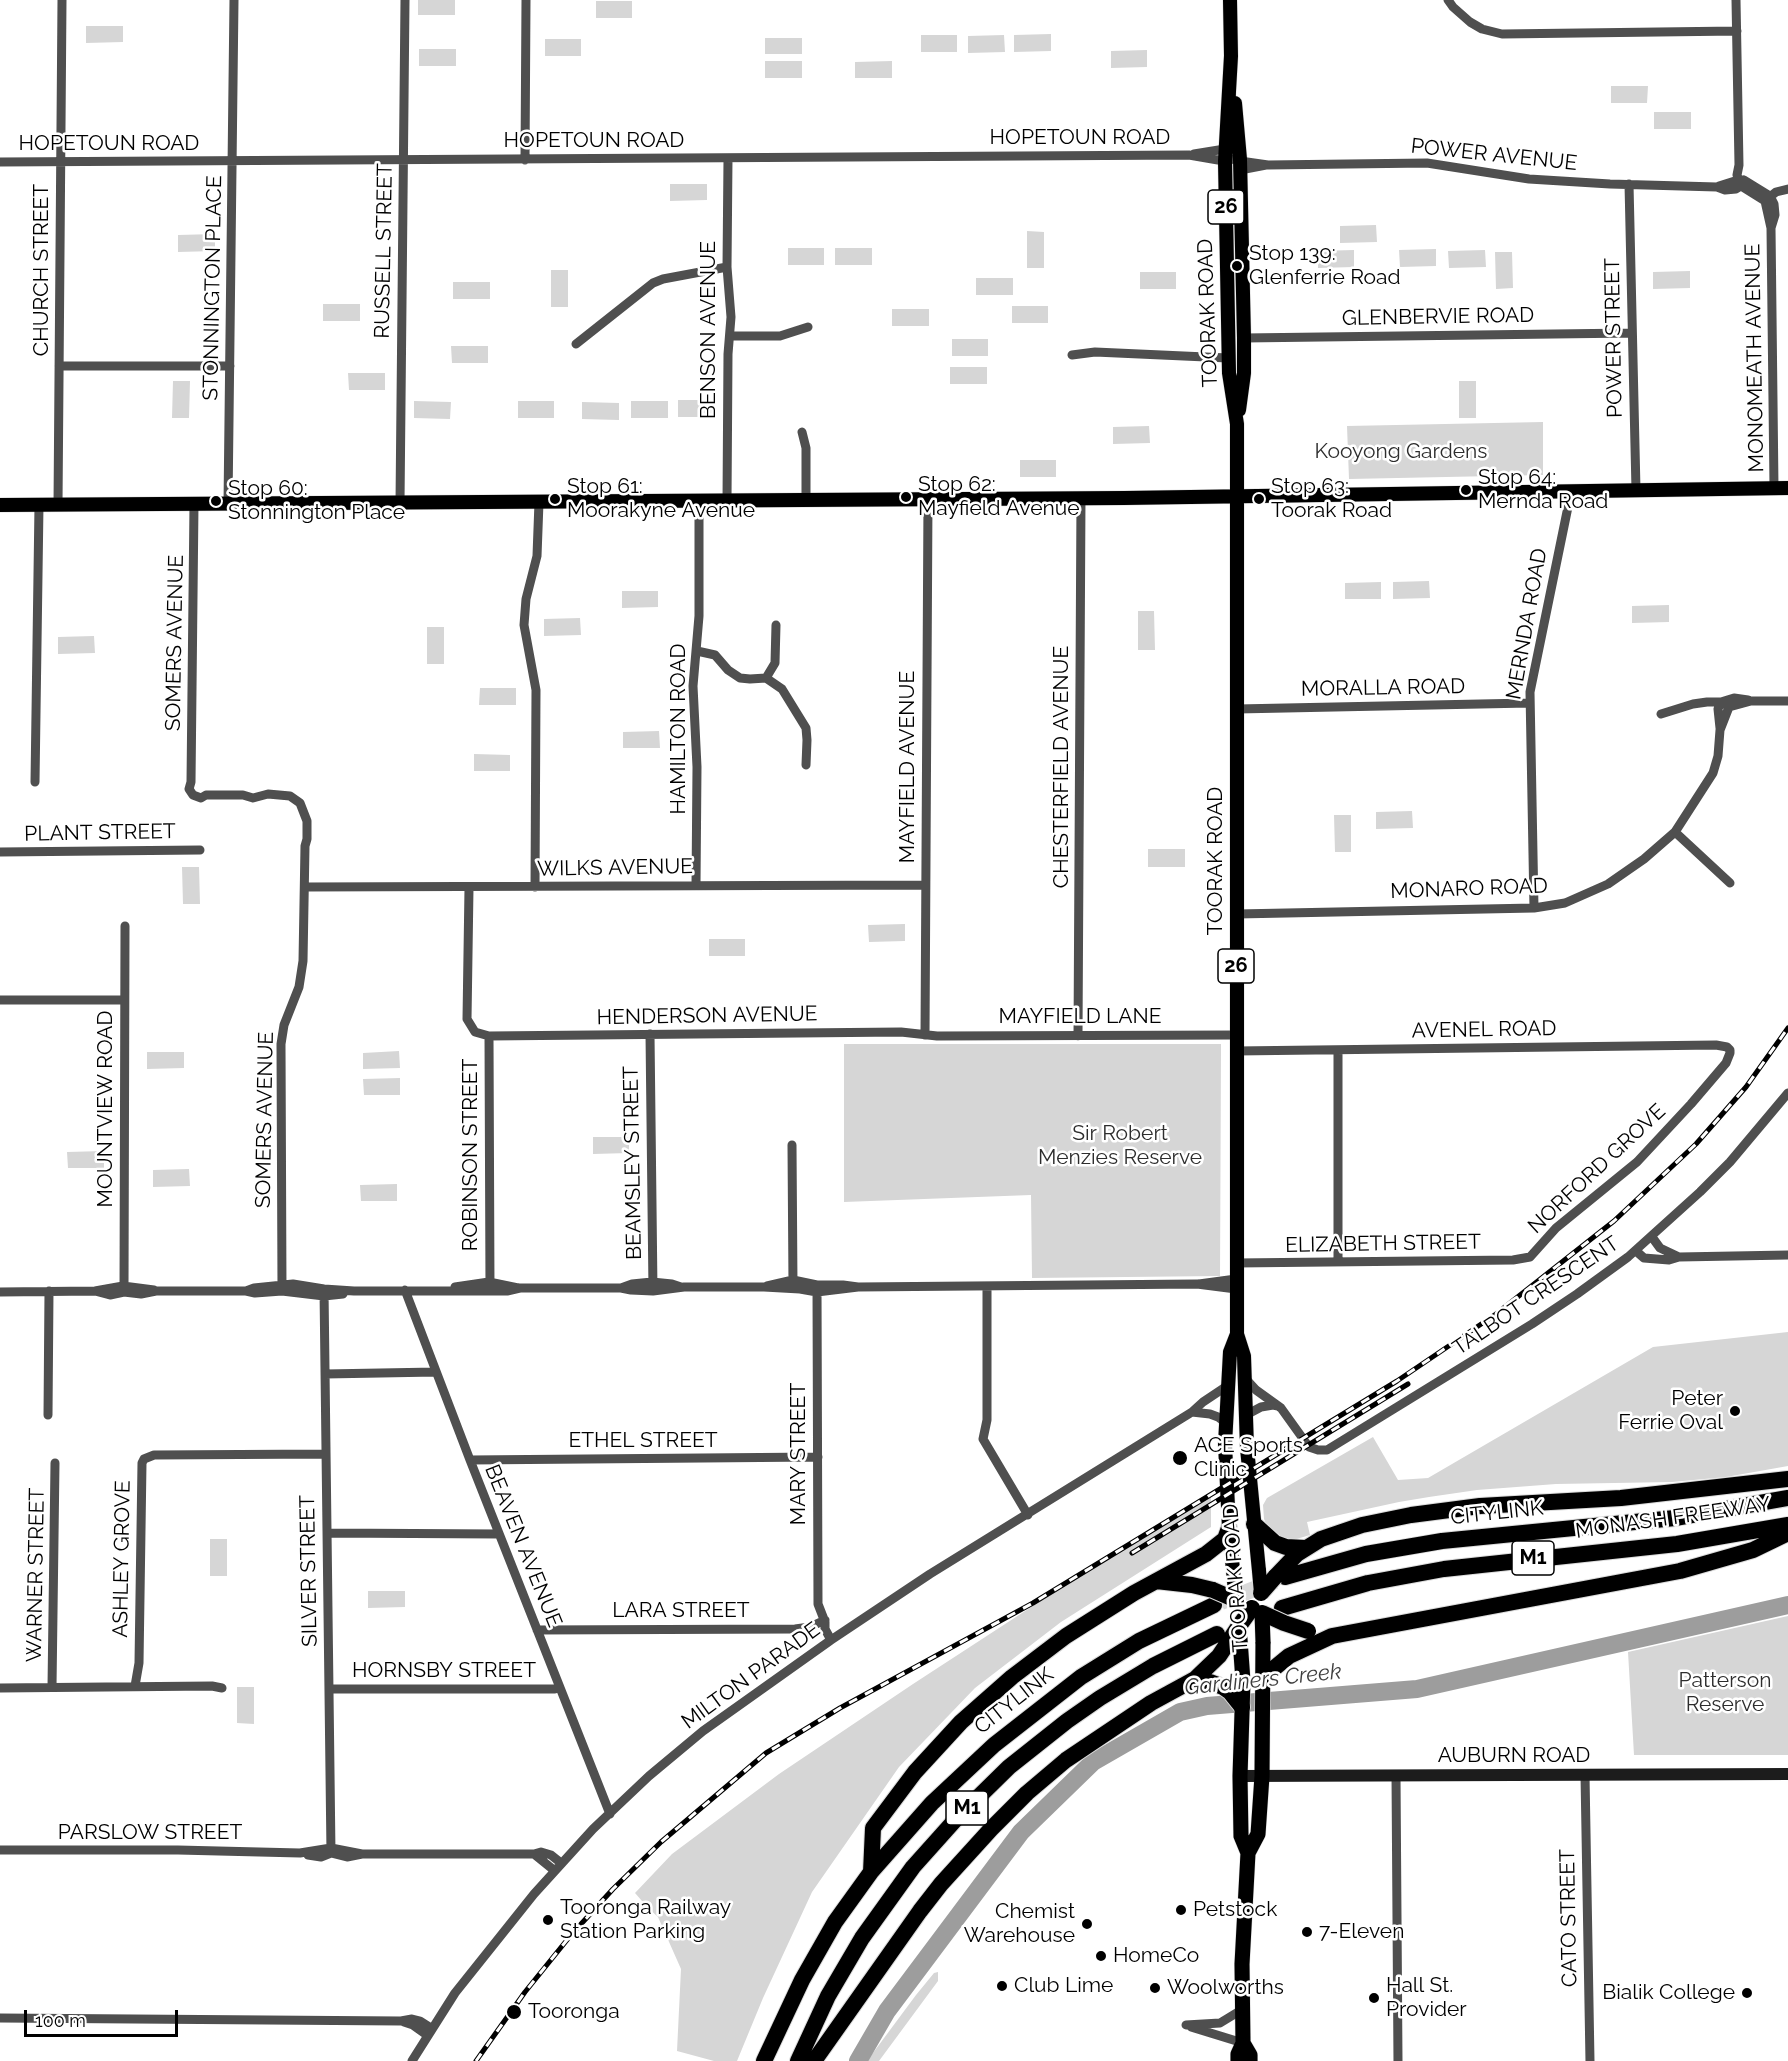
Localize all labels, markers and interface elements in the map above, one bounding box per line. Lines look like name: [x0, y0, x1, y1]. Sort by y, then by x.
street label: HOPETOUN ROAD: [990, 125, 1170, 151]
street label: HOPETOUN ROAD: [504, 128, 684, 154]
street label: HOPETOUN ROAD: [19, 131, 199, 157]
street label: POWER AVENUE: [1410, 134, 1578, 176]
street label: RUSSELL STREET: [370, 163, 398, 339]
street label: STONNINGTON PLACE: [198, 175, 228, 401]
street label: CHURCH STREET: [29, 184, 55, 356]
road number: 26: [1208, 190, 1244, 224]
street label: TOORAK ROAD: [1193, 238, 1223, 388]
street label: BENSON AVENUE: [696, 241, 722, 419]
place label: Stop 139: Glenferrie Road: [1249, 241, 1401, 291]
street label: MONOMEATH AVENUE: [1740, 243, 1770, 473]
street label: POWER STREET: [1600, 258, 1628, 418]
marker: Stop 139: Glenferrie Road: [1230, 259, 1244, 273]
street label: GLENBERVIE ROAD: [1342, 303, 1534, 331]
park label: Kooyong Gardens: [1315, 439, 1487, 465]
place label: Stop 64: Mernda Road: [1478, 465, 1608, 515]
place label: Stop 62: Mayfield Avenue: [918, 472, 1080, 522]
place label: Stop 61: Moorakyne Avenue: [567, 474, 755, 524]
place label: Stop 63: Toorak Road: [1271, 474, 1392, 524]
place label: Stop 60: Stonnington Place: [228, 476, 405, 526]
marker: Stop 64: Mernda Road: [1459, 483, 1473, 497]
marker: Stop 62: Mayfield Avenue: [899, 490, 913, 504]
marker: Stop 61: Moorakyne Avenue: [548, 492, 562, 506]
marker: Stop 63: Toorak Road: [1252, 492, 1266, 506]
marker: Stop 60: Stonnington Place: [209, 494, 223, 508]
street label: MERNDA ROAD: [1501, 546, 1553, 702]
street label: SOMERS AVENUE: [161, 555, 189, 731]
street label: HAMILTON ROAD: [666, 643, 692, 815]
street label: CHESTERFIELD AVENUE: [1049, 646, 1075, 888]
street label: MAYFIELD AVENUE: [895, 671, 921, 863]
street label: MORALLA ROAD: [1301, 674, 1465, 702]
street label: TOORAK ROAD: [1203, 787, 1229, 935]
street label: PLANT STREET: [24, 819, 176, 847]
street label: WILKS AVENUE: [537, 854, 693, 882]
street label: MONARO ROAD: [1390, 874, 1548, 904]
road number: 26: [1218, 949, 1254, 983]
street label: HENDERSON AVENUE: [596, 1001, 818, 1031]
street label: MAYFIELD LANE: [998, 1004, 1162, 1030]
street label: MOUNTVIEW ROAD: [93, 1011, 119, 1207]
street label: AVENEL ROAD: [1411, 1016, 1557, 1044]
street label: SOMERS AVENUE: [251, 1032, 279, 1208]
street label: ROBINSON STREET: [458, 1059, 484, 1251]
street label: BEAMSLEY STREET: [619, 1066, 647, 1260]
street label: NORFORD GROVE: [1523, 1099, 1671, 1239]
park label: Sir Robert Menzies Reserve: [1038, 1121, 1202, 1171]
street label: ELIZABETH STREET: [1285, 1230, 1481, 1258]
street label: TALBOT CRESCENT: [1448, 1231, 1624, 1361]
street label: MARY STREET: [786, 1383, 812, 1525]
place label: Peter Ferrie Oval: [1618, 1386, 1723, 1436]
marker: Peter Ferrie Oval: [1728, 1404, 1742, 1418]
street label: ETHEL STREET: [568, 1428, 718, 1454]
place label: ACE Sports Clinic: [1194, 1433, 1303, 1483]
marker: ACE Sports Clinic: [1171, 1449, 1189, 1467]
street label: BEAVEN AVENUE: [479, 1461, 567, 1631]
street label: ASHLEY GROVE: [108, 1480, 136, 1638]
street label: WARNER STREET: [22, 1488, 50, 1662]
street label: MONASH FREEWAY: [1574, 1492, 1772, 1544]
street label: SILVER STREET: [295, 1495, 323, 1647]
street label: CITYLINK: [1449, 1496, 1545, 1530]
street label: TOORAK ROAD: [1218, 1503, 1254, 1653]
road number: M1: [1512, 1541, 1554, 1575]
street label: LARA STREET: [612, 1598, 750, 1624]
street label: MILTON PARADE: [677, 1617, 825, 1735]
street label: HORNSBY STREET: [352, 1658, 536, 1684]
water label: Gardiners Creek: [1183, 1659, 1343, 1701]
street label: CITYLINK: [969, 1662, 1059, 1740]
park label: Patterson Reserve: [1679, 1668, 1771, 1718]
street label: AUBURN ROAD: [1438, 1743, 1590, 1769]
road number: M1: [946, 1791, 988, 1825]
street label: PARSLOW STREET: [58, 1820, 242, 1846]
street label: CATO STREET: [1555, 1849, 1583, 1987]
place label: Tooronga Railway Station Parking: [560, 1895, 731, 1945]
place label: Petstock: [1193, 1897, 1277, 1923]
place label: Chemist Warehouse: [964, 1899, 1075, 1949]
marker: Petstock: [1174, 1903, 1188, 1917]
marker: Tooronga Railway Station Parking: [541, 1913, 555, 1927]
marker: Chemist Warehouse: [1080, 1917, 1094, 1931]
place label: 7-Eleven: [1319, 1919, 1404, 1945]
marker: 7-Eleven: [1300, 1925, 1314, 1939]
place label: HomeCo: [1113, 1943, 1199, 1969]
marker: HomeCo: [1094, 1949, 1108, 1963]
place label: Club Lime: [1014, 1973, 1113, 1999]
place label: Hall St. Provider: [1386, 1973, 1467, 2023]
place label: Woolworths: [1167, 1975, 1284, 2001]
marker: Club Lime: [995, 1979, 1009, 1993]
place label: Bialik College: [1602, 1980, 1735, 2006]
marker: Woolworths: [1148, 1981, 1162, 1995]
marker: Bialik College: [1740, 1986, 1754, 2000]
marker: Hall St. Provider: [1367, 1991, 1381, 2005]
scale bar: [27, 1998, 182, 2036]
place label: Tooronga: [528, 1999, 620, 2025]
marker: Tooronga: [505, 2003, 523, 2021]
text: 100 m: [35, 2010, 86, 2031]

